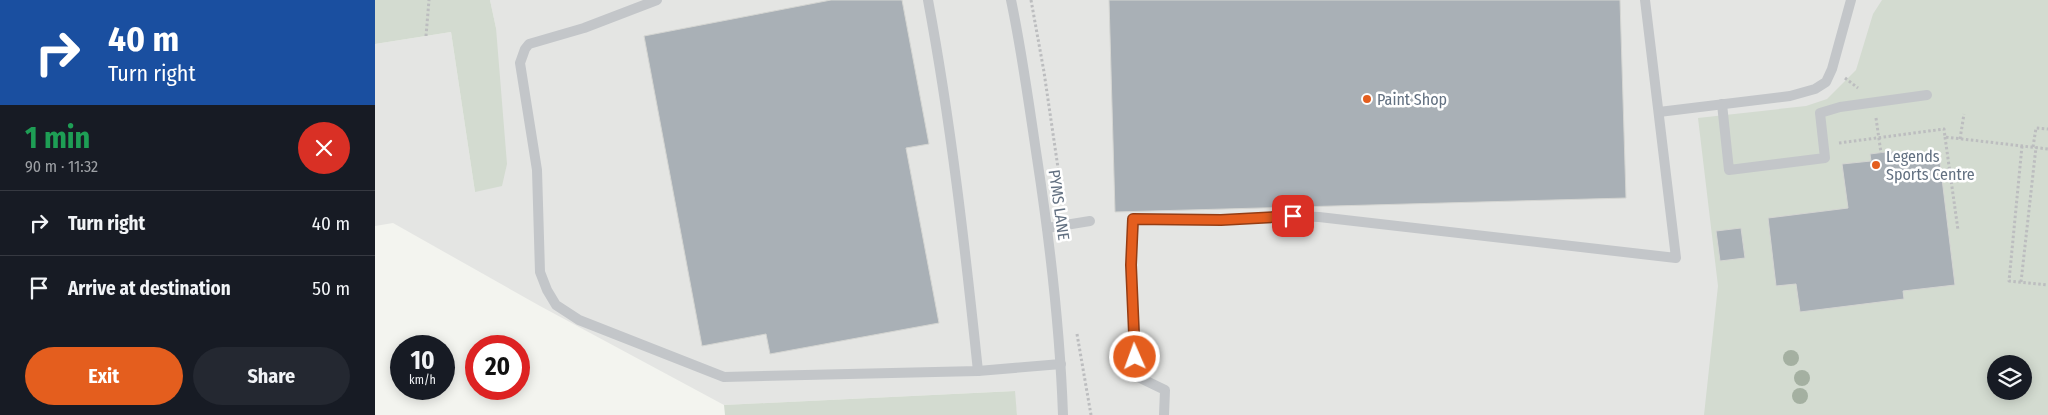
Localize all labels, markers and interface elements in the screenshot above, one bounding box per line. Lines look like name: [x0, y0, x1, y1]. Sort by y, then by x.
text: 40 m: [108, 18, 179, 60]
icon: right: [25, 20, 90, 85]
text: Turn right: [108, 60, 196, 87]
place label: Paint Shop: [1377, 90, 1447, 109]
marker: Paint Shop: [1361, 93, 1373, 105]
text: 1 min: [25, 120, 90, 156]
button: close: [298, 122, 350, 174]
place label: Legends Sports Centre: [1886, 147, 1975, 184]
text: 90 m · 11:32: [25, 157, 98, 176]
marker: Legends Sports Centre: [1870, 159, 1882, 171]
street label: PYMS LANE: [1045, 169, 1073, 241]
pin: [1272, 195, 1314, 237]
icon: arrive: [1279, 202, 1307, 230]
icon: right: [25, 209, 53, 237]
text: Turn right: [68, 212, 145, 235]
text: 40 m: [312, 212, 350, 235]
icon: arrive: [25, 274, 53, 302]
text: Arrive at destination: [68, 277, 231, 300]
text: 50 m: [312, 277, 350, 300]
position arrow: [1108, 330, 1160, 382]
speed limit sign: 20: [465, 335, 530, 400]
text: 10: [410, 346, 435, 376]
button: Exit: [25, 347, 183, 405]
button: Share: [193, 347, 350, 405]
map controls: [1987, 355, 2032, 400]
button: layers: [1987, 355, 2032, 400]
text: km/h: [409, 373, 436, 387]

